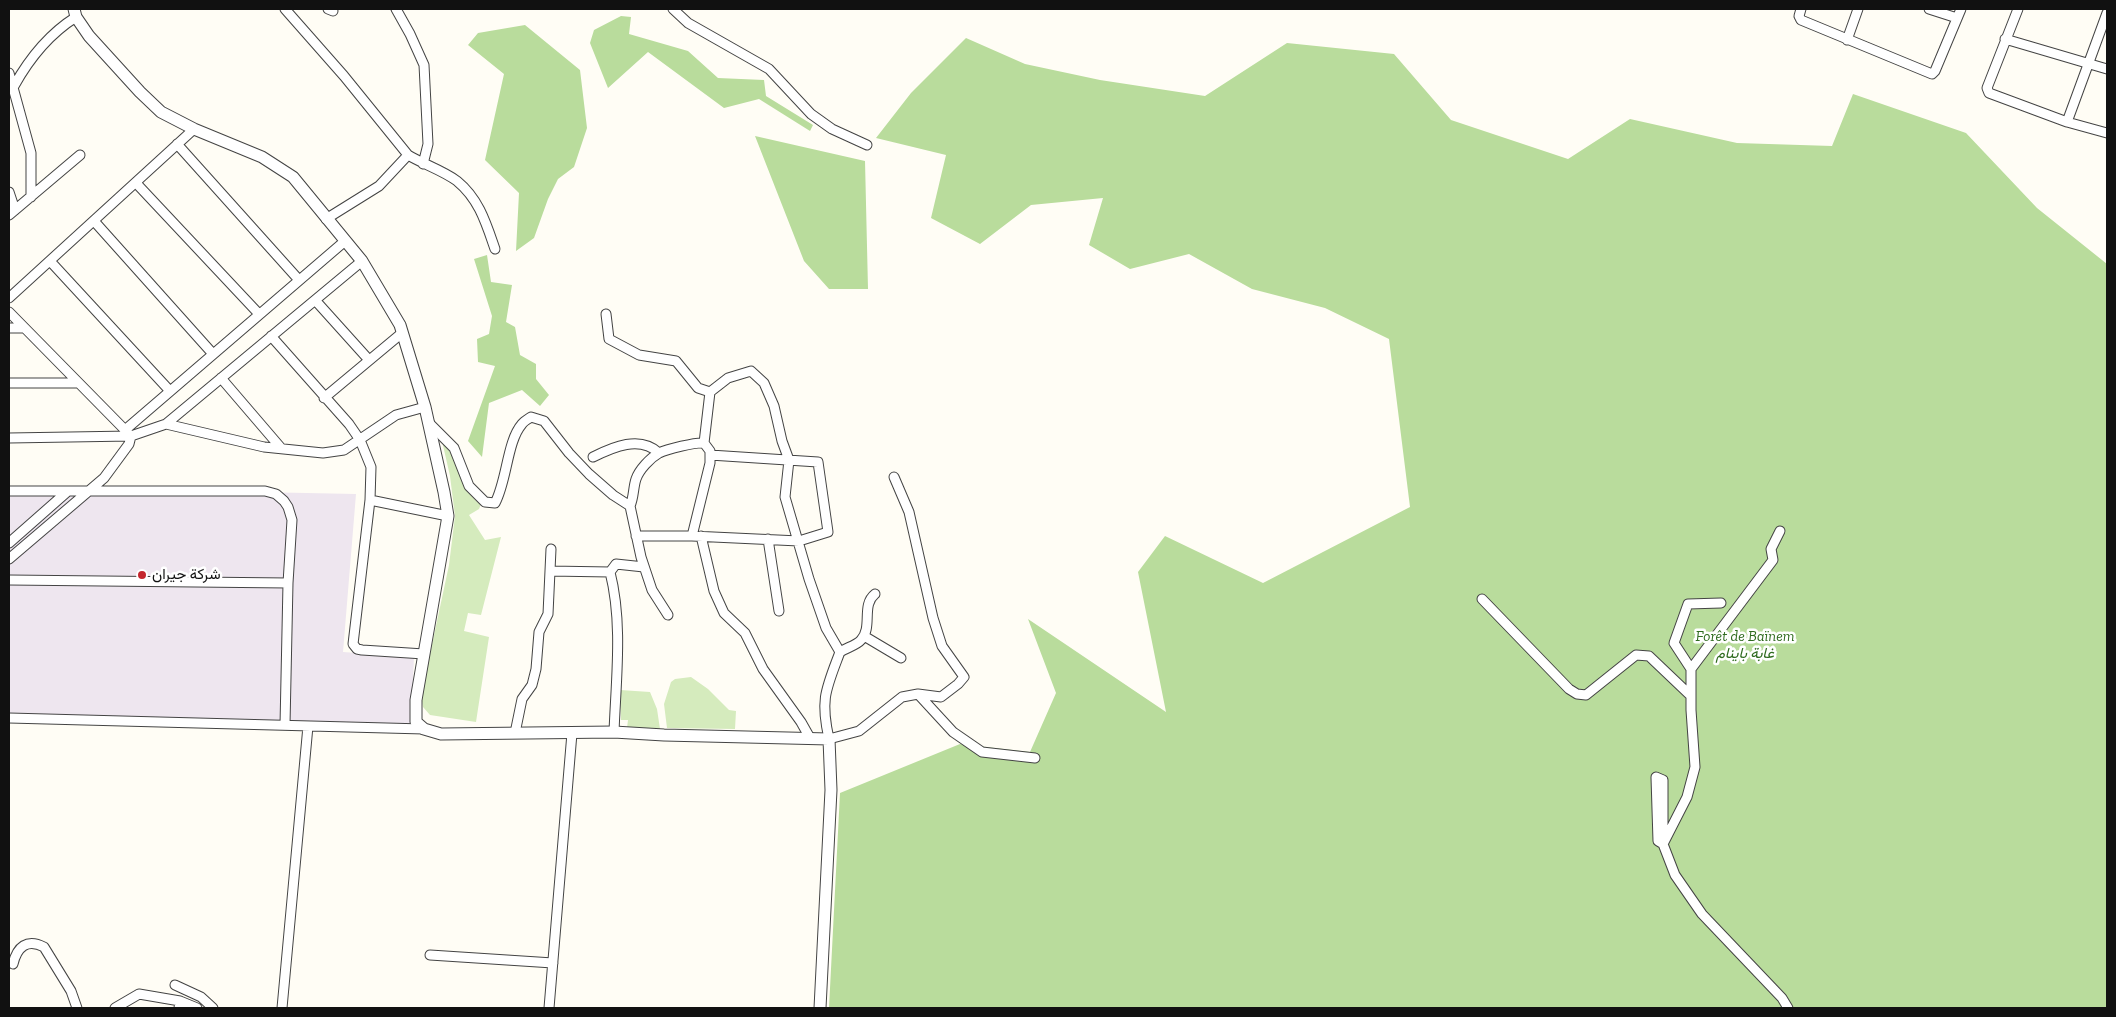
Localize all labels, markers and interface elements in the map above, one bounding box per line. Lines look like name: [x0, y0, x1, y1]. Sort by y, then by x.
place label: شركة جيران: [152, 566, 220, 584]
marker: شركة جيران: [136, 569, 148, 581]
park label: Forêt de Baïnem غابة باينام: [1695, 628, 1795, 663]

